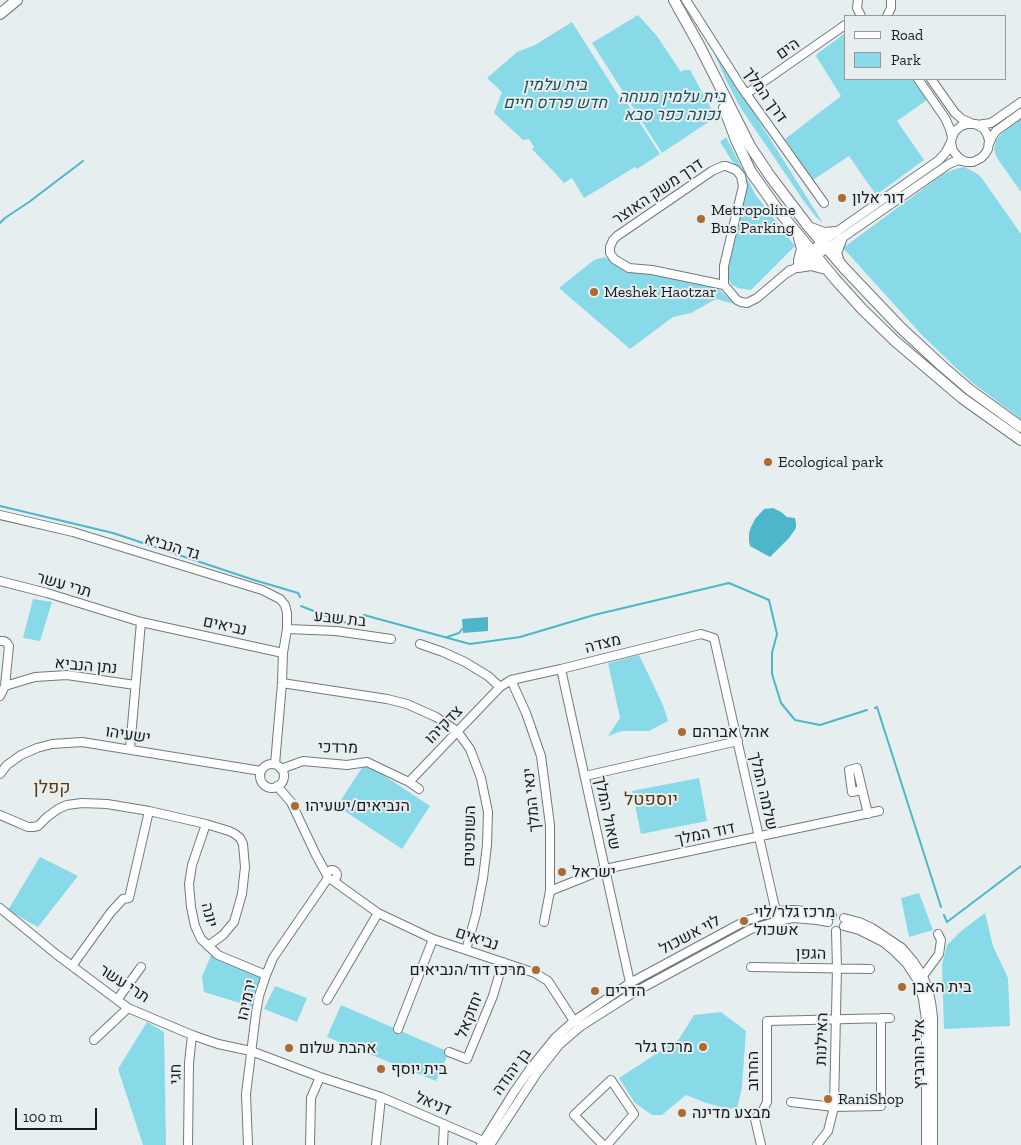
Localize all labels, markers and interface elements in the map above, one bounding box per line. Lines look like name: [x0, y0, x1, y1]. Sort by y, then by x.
legend: [844, 15, 1006, 80]
text: Road: [891, 26, 923, 44]
street label: הים: [773, 34, 803, 64]
text: Park: [891, 51, 921, 69]
street label: דרך המלך: [739, 64, 791, 126]
park label: בית עלמין חדש פרדס חיים: [503, 75, 607, 113]
park label: בית עלמין מנוחה נכונה כפר סבא: [618, 87, 726, 125]
street label: דרך משק האוצר: [609, 155, 707, 229]
place label: דור אלון: [852, 188, 904, 208]
marker: דור אלון: [836, 192, 848, 204]
place label: Metropoline Bus Parking: [711, 200, 796, 238]
marker: Metropoline Bus Parking: [695, 213, 707, 225]
place label: Meshek Haotzar: [604, 282, 716, 302]
marker: Meshek Haotzar: [588, 286, 600, 298]
place label: Ecological park: [778, 452, 883, 472]
marker: Ecological park: [762, 456, 774, 468]
street label: גד הנביא: [142, 530, 202, 564]
street label: תרי עשר: [34, 568, 94, 602]
street label: בת שבע: [313, 607, 367, 631]
street label: נביאים: [201, 612, 249, 640]
street label: מצדה: [583, 630, 623, 658]
street label: נתן הנביא: [54, 654, 118, 678]
street label: צדקיהו: [421, 702, 467, 748]
street label: ישעיהו: [104, 722, 152, 748]
place label: אהל אברהם: [692, 722, 770, 742]
marker: אהל אברהם: [676, 726, 688, 738]
street label: מרדכי: [318, 738, 358, 758]
street label: שלמה המלך: [745, 750, 781, 832]
street label: ינאי המלך: [519, 767, 545, 833]
street label: שאול המלך: [590, 774, 624, 852]
district label: קפלן: [34, 777, 70, 799]
district label: יוספטל: [624, 789, 678, 811]
place label: הנביאים/ישעיהו: [305, 796, 410, 816]
marker: הנביאים/ישעיהו: [289, 800, 301, 812]
street label: השופטים: [460, 805, 480, 867]
street label: דוד המלך: [673, 818, 737, 850]
place label: ישראל: [572, 862, 616, 882]
marker: ישראל: [556, 866, 568, 878]
street label: יונה: [197, 901, 221, 929]
place label: מרכז גלר/לוי אשכול: [754, 902, 835, 940]
street label: לוי אשכול: [656, 911, 724, 959]
marker: מרכז גלר/לוי אשכול: [738, 915, 750, 927]
street label: נביאים: [453, 923, 501, 955]
street label: הגפן: [796, 944, 826, 964]
place label: מרכז דוד/הנביאים: [410, 960, 526, 980]
street label: תרי עשר: [95, 961, 153, 1007]
marker: מרכז דוד/הנביאים: [530, 964, 542, 976]
street label: ירמיהו: [233, 977, 261, 1023]
place label: בית האבן: [912, 977, 972, 997]
place label: הדרים: [605, 981, 646, 1001]
marker: בית האבן: [896, 981, 908, 993]
marker: הדרים: [589, 985, 601, 997]
street label: יחזקאל: [452, 989, 488, 1041]
street label: האילנות: [811, 1012, 833, 1066]
street label: אלי הורביץ: [909, 1019, 929, 1089]
place label: מרכז גלר: [635, 1037, 693, 1057]
place label: אהבת שלום: [299, 1038, 377, 1058]
marker: מרכז גלר: [697, 1041, 709, 1053]
marker: אהבת שלום: [283, 1042, 295, 1054]
street label: בן יהודה: [489, 1045, 535, 1099]
street label: החרוב: [743, 1051, 763, 1091]
place label: בית יוסף: [391, 1059, 447, 1079]
street label: חגי: [166, 1063, 186, 1085]
marker: בית יוסף: [375, 1063, 387, 1075]
street label: דניאל: [412, 1088, 454, 1120]
place label: RaniShop: [838, 1089, 904, 1109]
marker: RaniShop: [822, 1093, 834, 1105]
scale bar: [18, 1098, 100, 1130]
place label: מבצע מדינה: [692, 1103, 771, 1123]
marker: מבצע מדינה: [676, 1107, 688, 1119]
text: 100 m: [23, 1108, 62, 1126]

